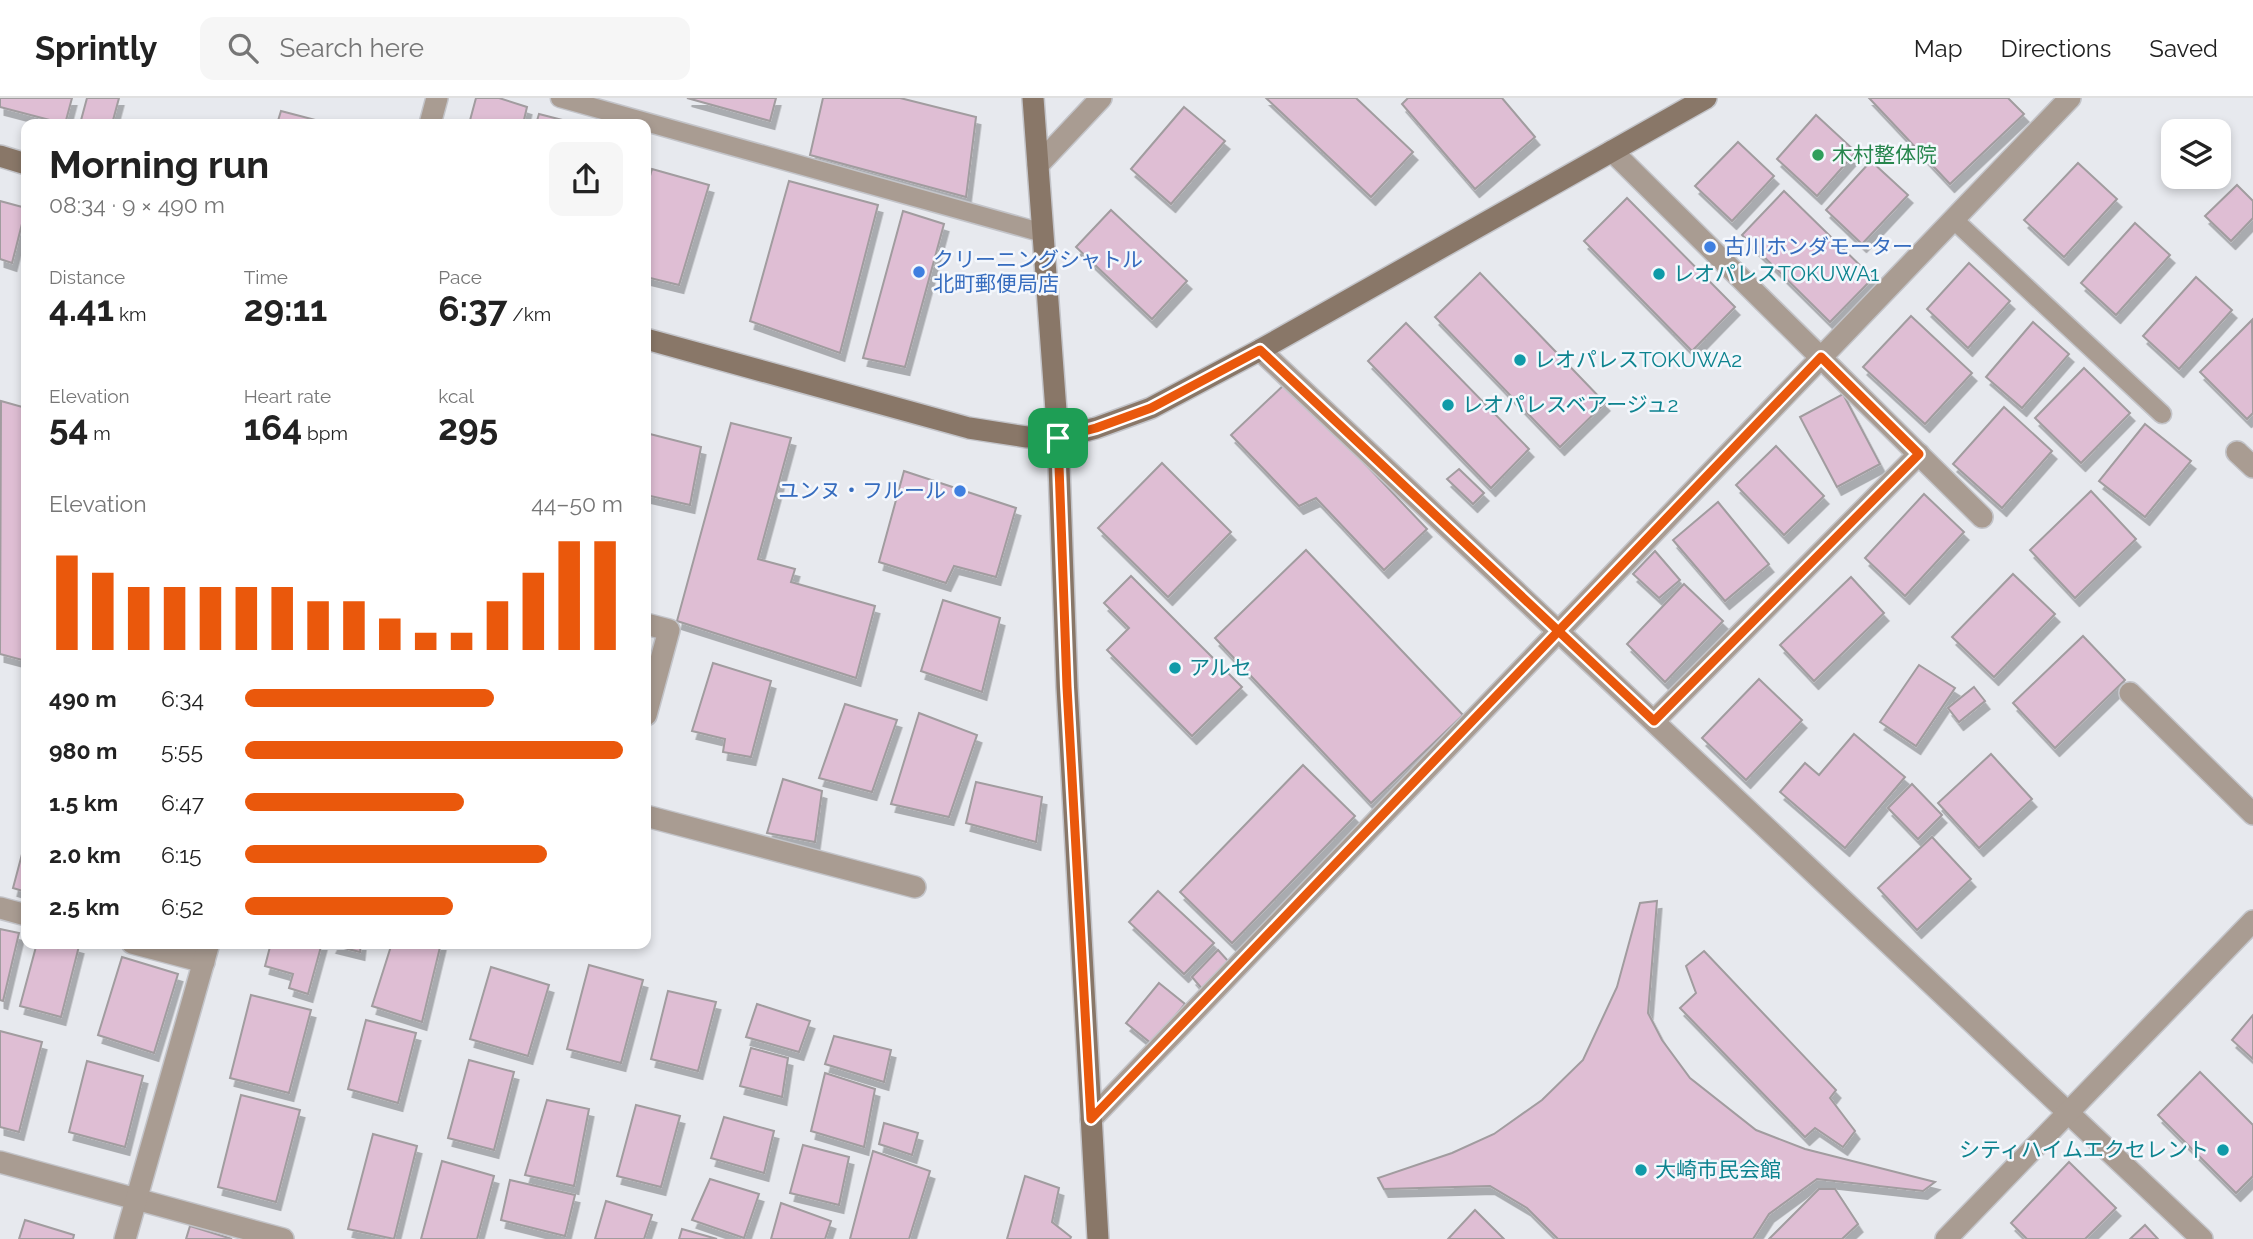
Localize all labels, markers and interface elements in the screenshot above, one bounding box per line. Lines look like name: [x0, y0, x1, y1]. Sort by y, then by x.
search box: [200, 17, 690, 80]
text: Sprintly: [35, 29, 158, 68]
icon: search: [224, 29, 262, 67]
text: Search here: [280, 33, 424, 63]
text: Map: [1914, 34, 1963, 63]
text: Directions: [2001, 34, 2111, 63]
text: Saved: [2149, 34, 2218, 63]
map controls: [2161, 119, 2231, 189]
button: layers: [2161, 119, 2231, 189]
text: Morning run: [49, 142, 269, 187]
button: share: [549, 142, 623, 216]
place label: 木村整体院: [1832, 142, 1937, 167]
marker: 木村整体院: [1810, 147, 1826, 163]
text: 08:34 · 9 × 490 m: [49, 191, 225, 218]
place label: 古川ホンダモーター: [1724, 234, 1913, 259]
marker: 古川ホンダモーター: [1702, 239, 1718, 255]
place label: クリーニングシャトル 北町郵便局店: [933, 247, 1143, 296]
place label: レオパレスTOKUWA1: [1673, 261, 1879, 286]
marker: クリーニングシャトル 北町郵便局店: [911, 264, 927, 280]
text: Distance: [49, 266, 125, 288]
text: Time: [244, 266, 288, 288]
text: Pace: [438, 266, 482, 288]
marker: レオパレスTOKUWA1: [1651, 266, 1667, 282]
text: 4.41: [49, 288, 114, 329]
text: 29:11: [244, 288, 327, 329]
text: 6:37: [438, 288, 507, 329]
text: km: [114, 303, 147, 325]
text: /km: [507, 303, 551, 325]
place label: レオパレスTOKUWA2: [1534, 347, 1742, 372]
marker: レオパレスTOKUWA2: [1512, 352, 1528, 368]
text: Elevation: [49, 385, 130, 407]
text: Heart rate: [244, 385, 331, 407]
text: kcal: [438, 385, 474, 407]
place label: レオパレスベアージュ2: [1462, 392, 1678, 417]
marker: レオパレスベアージュ2: [1440, 397, 1456, 413]
text: 54: [49, 407, 88, 448]
text: 164: [244, 407, 302, 448]
text: 295: [438, 407, 498, 448]
pin: [1028, 408, 1088, 468]
icon: arrive: [1039, 419, 1077, 457]
text: m: [88, 422, 111, 444]
text: bpm: [302, 422, 348, 444]
place label: ユンヌ・フルール: [778, 478, 946, 503]
marker: ユンヌ・フルール: [952, 483, 968, 499]
text: Elevation: [49, 490, 147, 517]
text: 44–50 m: [531, 490, 623, 517]
place label: アルセ: [1189, 655, 1252, 680]
marker: アルセ: [1167, 660, 1183, 676]
text: 490 m: [49, 685, 117, 712]
text: 6:34: [161, 685, 204, 712]
text: 980 m: [49, 737, 118, 764]
text: 5:55: [161, 737, 203, 764]
text: 1.5 km: [49, 789, 118, 816]
text: 6:47: [161, 789, 204, 816]
text: 2.0 km: [49, 841, 121, 868]
text: 6:15: [161, 841, 202, 868]
text: 2.5 km: [49, 893, 120, 920]
text: 6:52: [161, 893, 204, 920]
place label: シティハイムエクセレント: [1959, 1137, 2209, 1162]
marker: シティハイムエクセレント: [2215, 1142, 2231, 1158]
place label: 大崎市民会館: [1655, 1157, 1781, 1182]
marker: 大崎市民会館: [1633, 1162, 1649, 1178]

